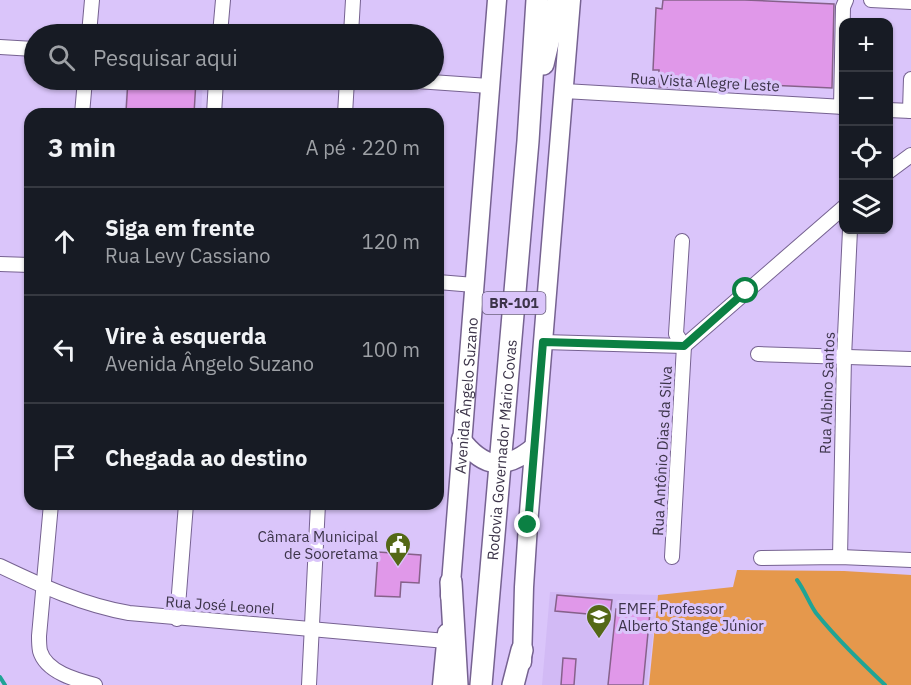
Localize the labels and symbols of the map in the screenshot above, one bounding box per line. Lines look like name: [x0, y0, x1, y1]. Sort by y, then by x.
street label: Rua Vista Alegre Leste: [630, 69, 780, 95]
route start: [732, 277, 758, 303]
road number: BR-101: [482, 292, 546, 314]
street label: Avenida Ângelo Suzano: [450, 317, 481, 475]
street label: Rua Albino Santos: [815, 331, 839, 455]
street label: Rodovia Governador Mário Covas: [482, 339, 520, 561]
street label: Rua Antônio Dias da Silva: [648, 366, 676, 536]
route end: [514, 511, 540, 537]
place label: Câmara Municipal de Sooretama: [258, 527, 378, 563]
public building icon: Câmara Municipal de Sooretama: [383, 530, 413, 568]
street label: Rua José Leonel: [165, 592, 275, 618]
place label: EMEF Professor Alberto Stange Júnior: [618, 599, 764, 635]
school or university icon: EMEF Professor Alberto Stange Júnior: [584, 602, 614, 640]

